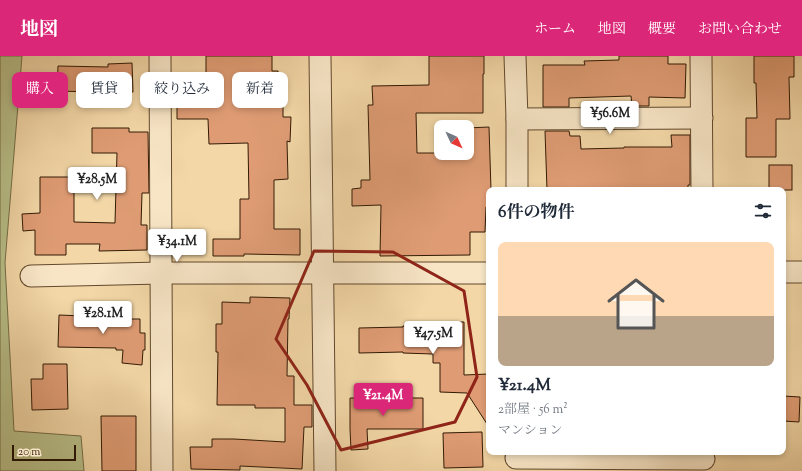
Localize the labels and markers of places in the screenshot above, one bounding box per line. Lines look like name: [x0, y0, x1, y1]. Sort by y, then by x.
pin: ¥56.6M: [577, 101, 643, 135]
pin: ¥28.5M: [64, 167, 130, 201]
pin: ¥34.1M: [144, 229, 210, 263]
pin: ¥28.1M: [70, 301, 136, 335]
pin: ¥47.5M: [400, 321, 466, 355]
pin: ¥21.4M: [350, 383, 416, 417]

